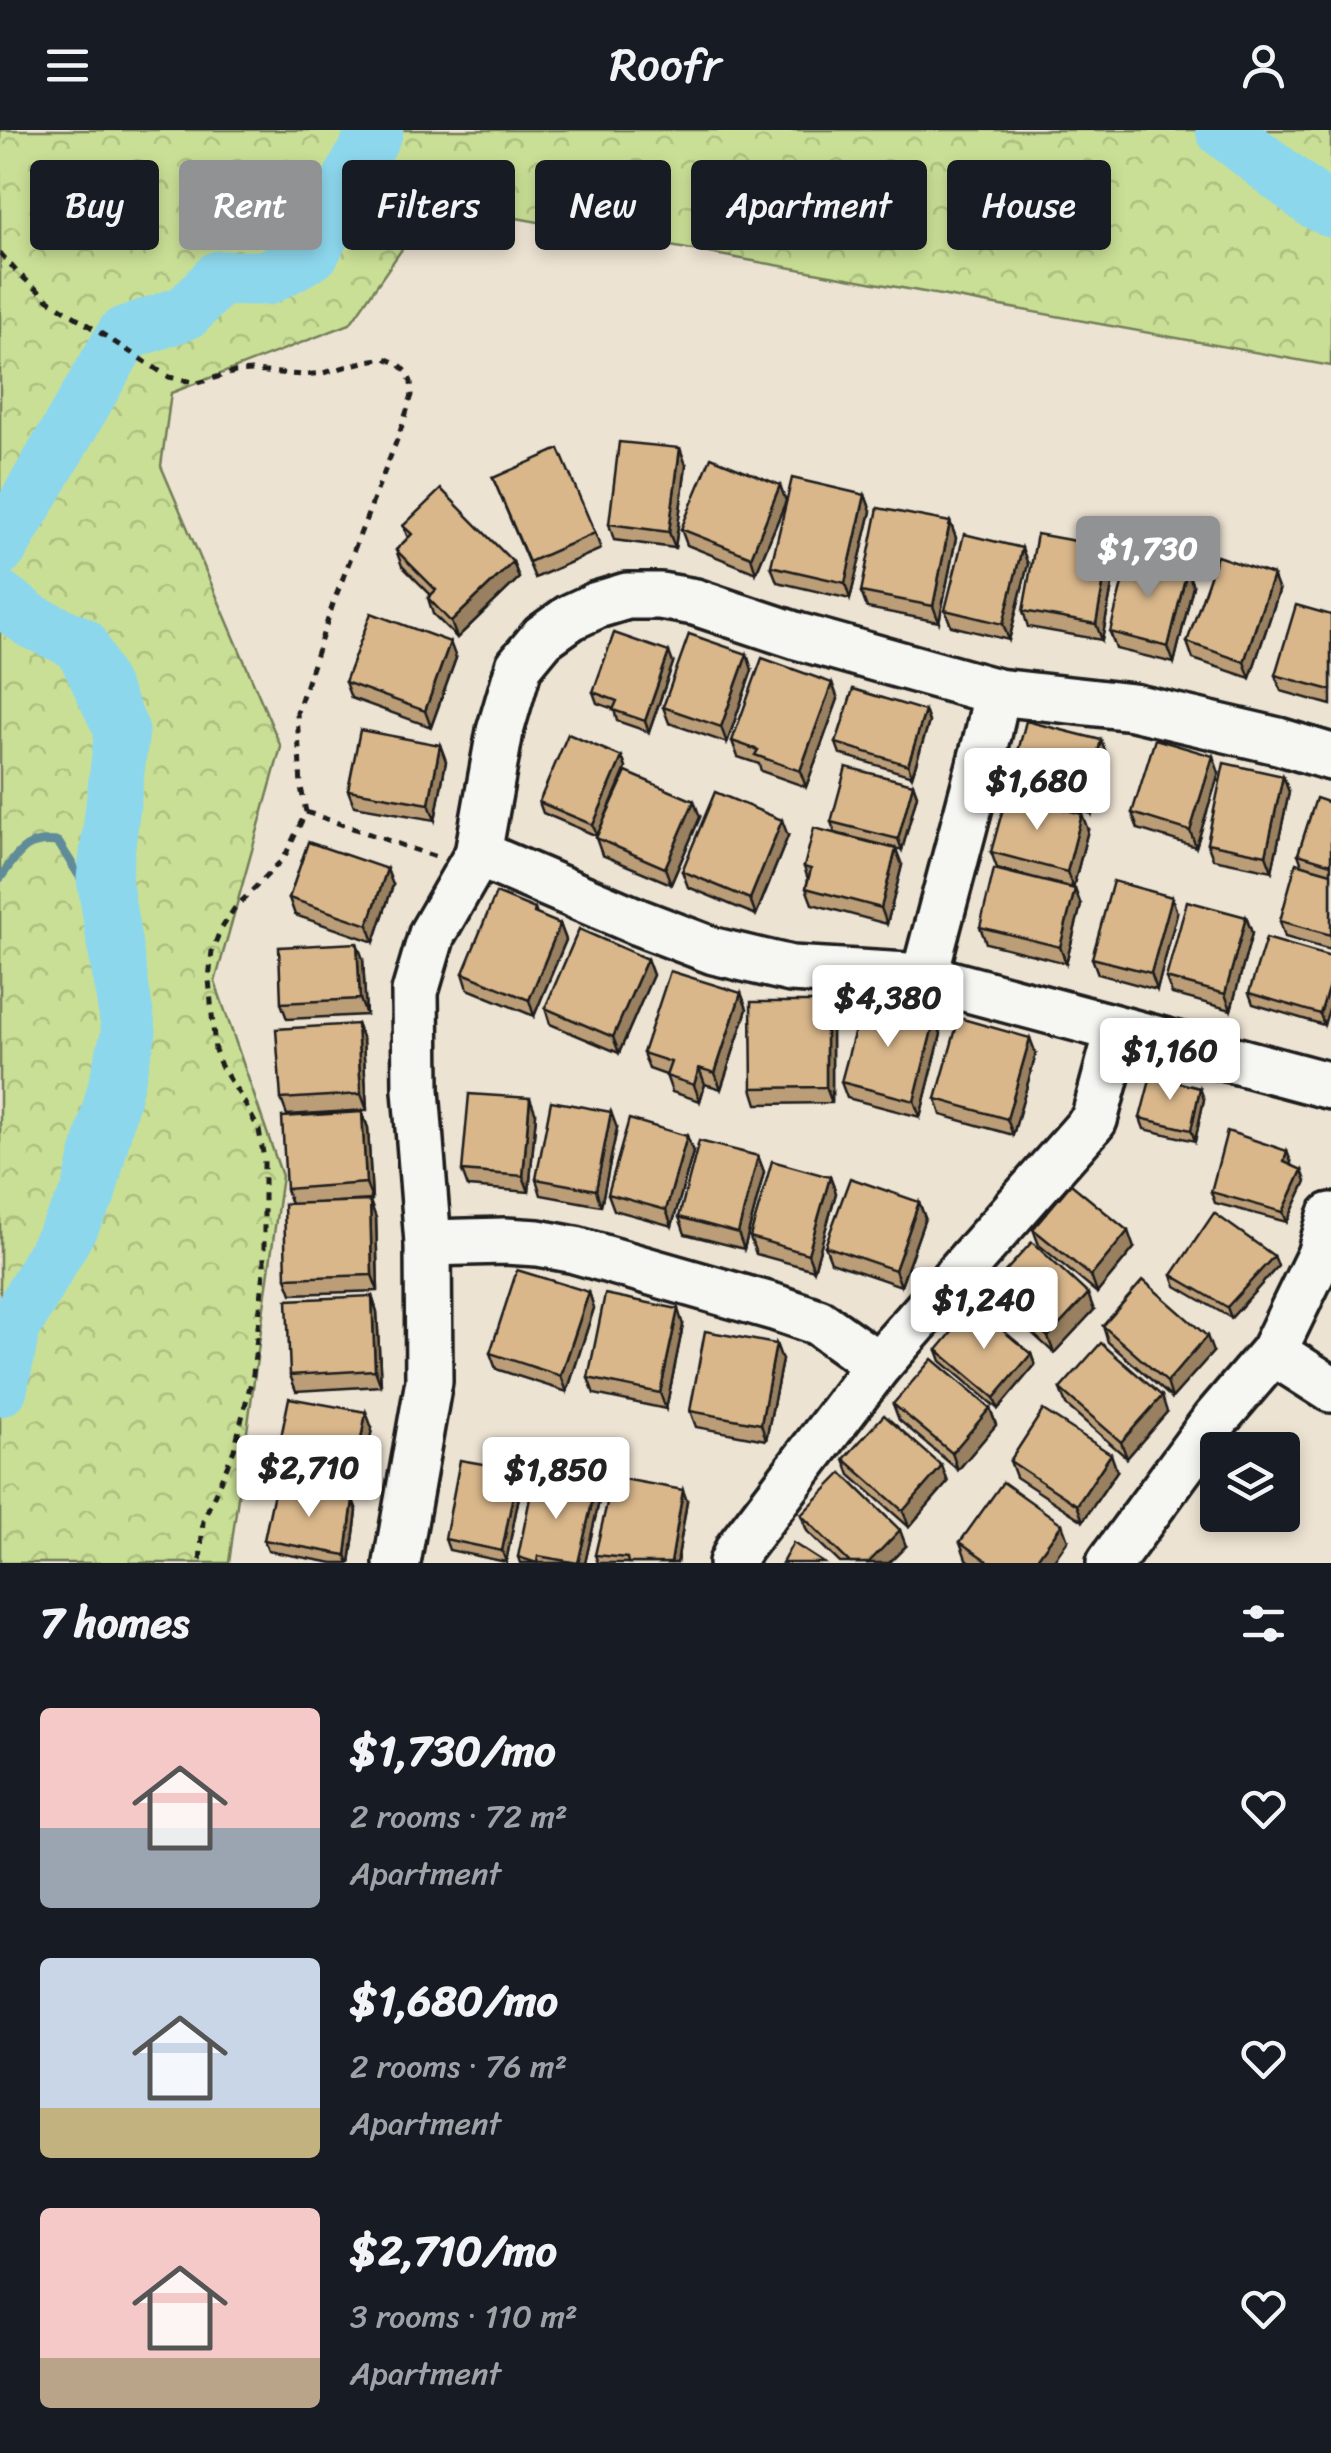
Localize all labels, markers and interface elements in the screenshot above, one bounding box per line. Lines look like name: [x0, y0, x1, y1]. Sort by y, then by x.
text: Roofr: [610, 25, 721, 105]
icon: menu: [40, 38, 95, 93]
icon: person: [1236, 38, 1291, 93]
chip: Buy: [30, 160, 159, 250]
chip: Rent: [179, 160, 322, 250]
chip: Filters: [342, 160, 515, 250]
chip: New: [535, 160, 671, 250]
chip: Apartment: [691, 160, 927, 250]
chip: House: [947, 160, 1111, 250]
pin: $1,730: [1067, 516, 1229, 601]
text: $1,730: [1098, 520, 1198, 577]
pin: $1,680: [956, 748, 1118, 833]
text: $1,680: [986, 752, 1088, 809]
pin: $4,380: [807, 965, 969, 1050]
text: $4,380: [834, 969, 942, 1026]
pin: $1,160: [1089, 1018, 1251, 1103]
text: $1,160: [1122, 1022, 1218, 1079]
pin: $1,240: [903, 1267, 1065, 1352]
text: $1,240: [933, 1271, 1035, 1328]
map controls: [1200, 1432, 1300, 1532]
button: layers: [1200, 1432, 1300, 1532]
pin: $2,710: [228, 1435, 390, 1520]
pin: $1,850: [475, 1437, 637, 1522]
text: $2,710: [259, 1439, 359, 1496]
text: $1,850: [505, 1441, 607, 1498]
text: 7 homes: [40, 1586, 189, 1660]
icon: filters: [1236, 1596, 1291, 1651]
text: $1,730/mo: [350, 1714, 556, 1788]
icon: home: [120, 1748, 240, 1868]
icon: heart: [1236, 1781, 1291, 1836]
text: 2 rooms · 72 m²: [350, 1788, 568, 1845]
text: Apartment: [350, 1845, 501, 1902]
text: $1,680/mo: [350, 1964, 558, 2038]
icon: home: [120, 1998, 240, 2118]
icon: heart: [1236, 2031, 1291, 2086]
text: 2 rooms · 76 m²: [350, 2038, 567, 2095]
text: Apartment: [350, 2095, 501, 2152]
text: $2,710/mo: [350, 2214, 557, 2288]
icon: home: [120, 2248, 240, 2368]
icon: heart: [1236, 2281, 1291, 2336]
text: 3 rooms · 110 m²: [350, 2288, 578, 2345]
text: Apartment: [350, 2345, 501, 2402]

